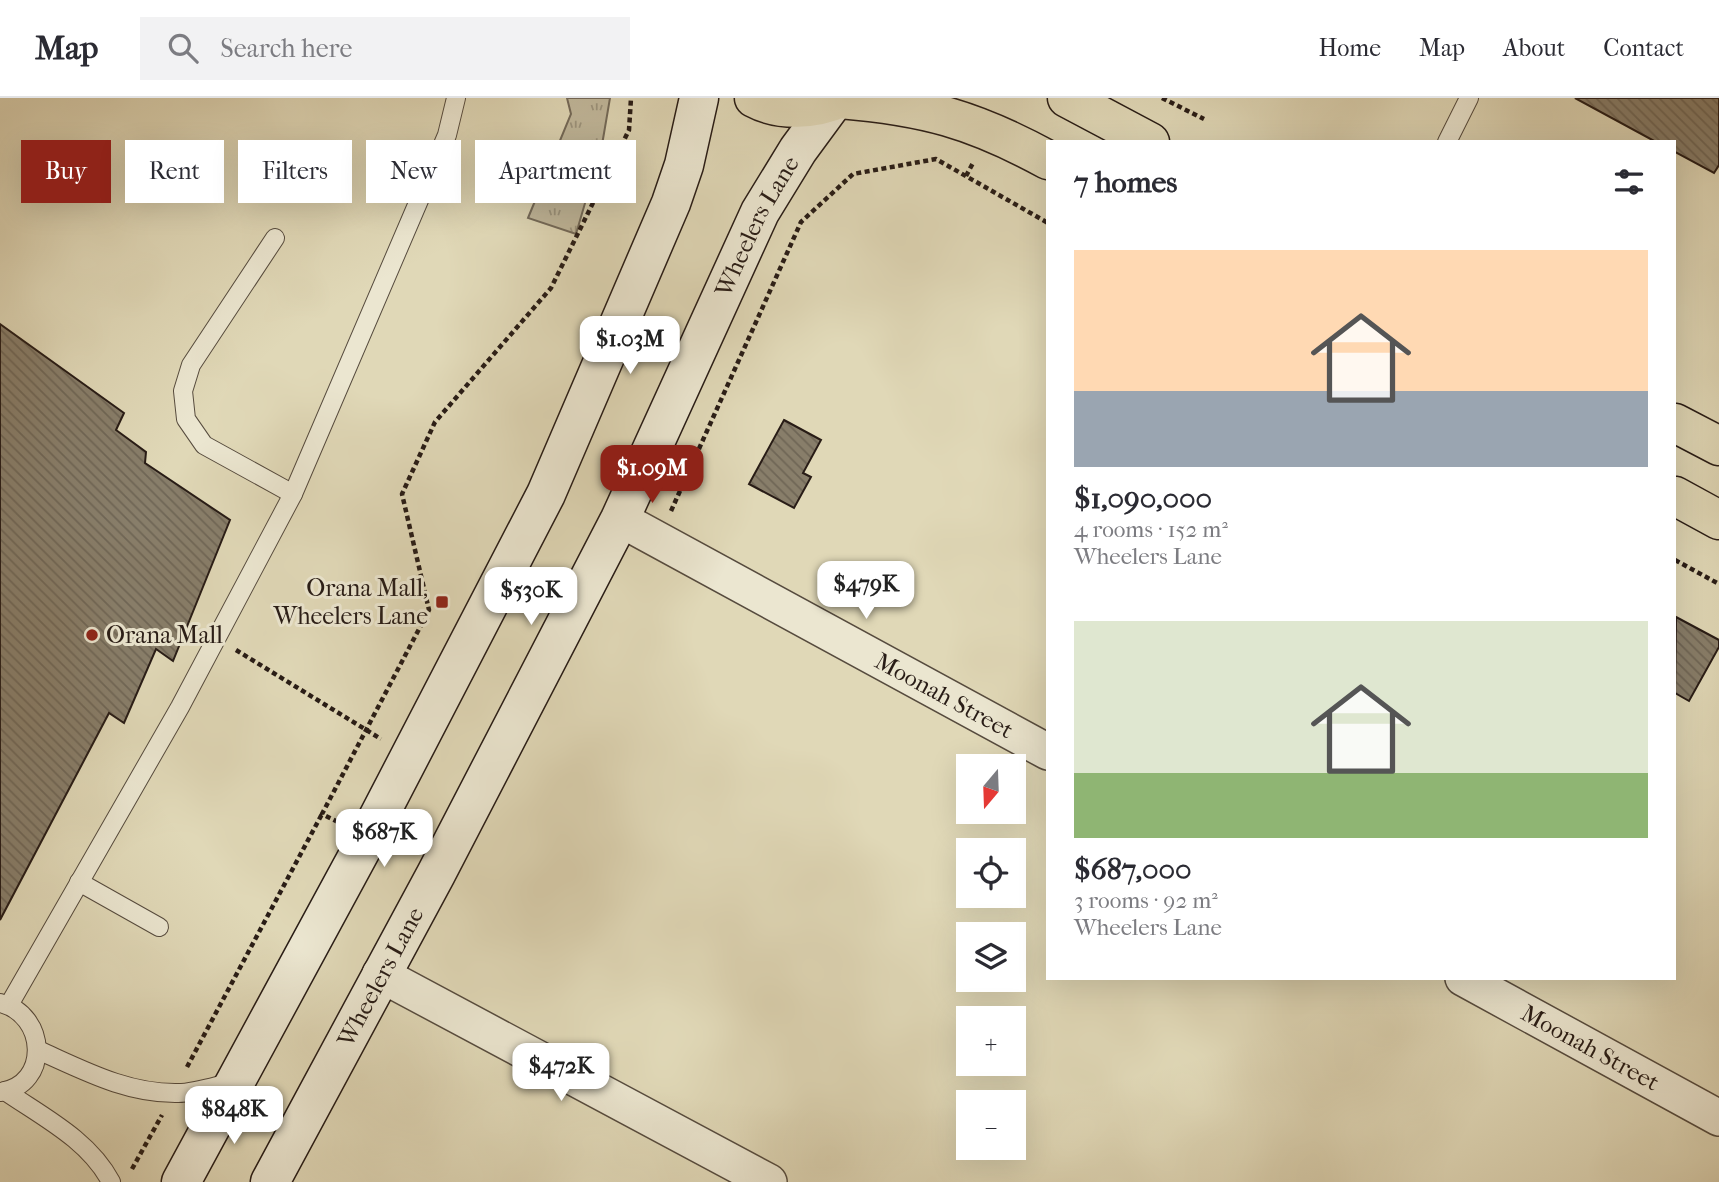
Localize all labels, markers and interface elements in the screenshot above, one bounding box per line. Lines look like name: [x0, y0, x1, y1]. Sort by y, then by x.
search box: [140, 17, 630, 80]
text: Map: [35, 29, 98, 68]
icon: search: [164, 29, 202, 67]
text: Search here: [220, 33, 352, 64]
text: Home: [1319, 34, 1381, 62]
text: Map: [1419, 34, 1465, 62]
text: About: [1503, 34, 1565, 62]
text: Contact: [1603, 34, 1684, 62]
chip: Buy: [21, 140, 111, 203]
chip: Rent: [125, 140, 224, 203]
chip: Filters: [238, 140, 352, 203]
chip: New: [366, 140, 461, 203]
chip: Apartment: [475, 140, 636, 203]
street label: Wheelers Lane: [709, 151, 805, 302]
icon: filters: [1610, 163, 1648, 201]
text: 7 homes: [1074, 165, 1177, 200]
icon: home: [1298, 295, 1424, 421]
pin: $1.03M: [573, 316, 687, 376]
text: $1.03M: [596, 325, 664, 352]
pin: $1.09M: [595, 446, 709, 505]
text: $1.09M: [616, 454, 688, 481]
text: $1,090,000: [1074, 481, 1212, 516]
text: 4 rooms · 152 m²: [1074, 516, 1228, 543]
text: Wheelers Lane: [1074, 543, 1222, 570]
pin: $479K: [817, 561, 915, 621]
pin: $530K: [482, 568, 580, 627]
text: $479K: [833, 570, 899, 597]
place label: Orana Mall, Wheelers Lane: [273, 574, 428, 630]
text: $530K: [500, 576, 562, 603]
marker: Orana Mall, Wheelers Lane: [434, 594, 450, 610]
place label: Orana Mall: [106, 621, 223, 649]
marker: Orana Mall: [84, 627, 100, 643]
street label: Moonah Street: [870, 647, 1018, 744]
icon: home: [1298, 666, 1424, 792]
north arrow: [956, 754, 1026, 824]
map controls: [956, 754, 1026, 1160]
pin: $687K: [335, 810, 433, 869]
text: $687K: [352, 818, 416, 845]
button: locate: [956, 838, 1026, 908]
text: $687,000: [1074, 852, 1192, 887]
text: 3 rooms · 92 m²: [1074, 887, 1218, 914]
street label: Wheelers Lane: [331, 902, 430, 1052]
text: Wheelers Lane: [1074, 914, 1222, 941]
button: layers: [956, 922, 1026, 992]
street label: Moonah Street: [1516, 999, 1664, 1097]
button: +: [956, 1006, 1026, 1076]
pin: $472K: [512, 1044, 610, 1103]
text: $472K: [528, 1052, 594, 1079]
pin: $848K: [185, 1086, 283, 1146]
button: −: [956, 1090, 1026, 1160]
text: $848K: [201, 1095, 267, 1122]

